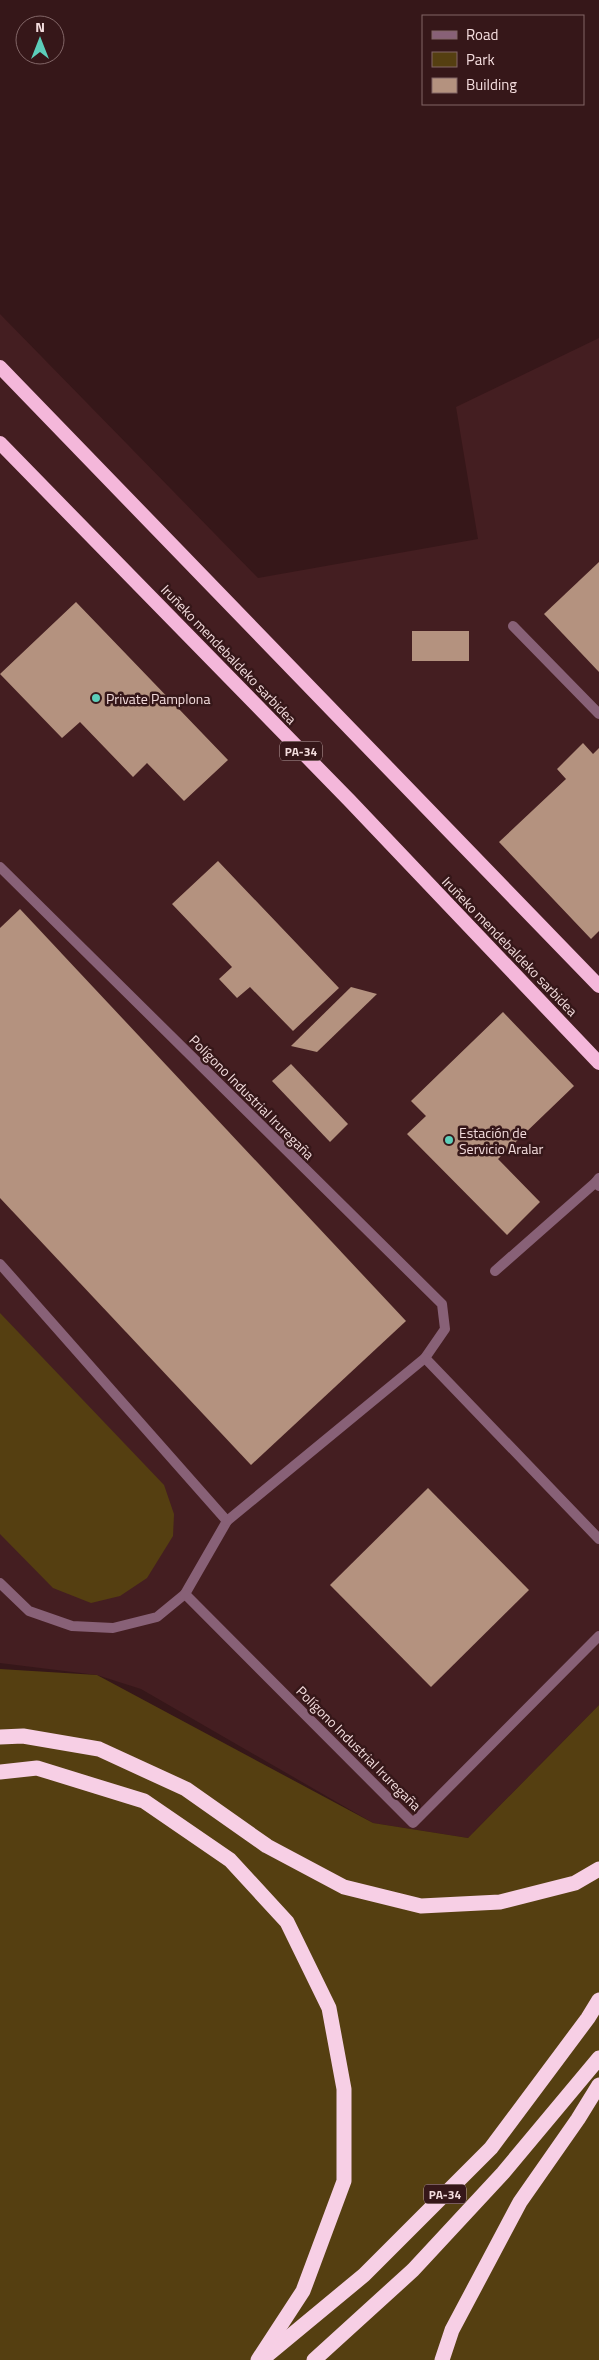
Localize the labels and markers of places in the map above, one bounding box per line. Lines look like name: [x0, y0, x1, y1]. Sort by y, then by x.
place label: Private Pamplona: [106, 688, 210, 709]
marker: Private Pamplona: [90, 692, 102, 704]
place label: Estación de Servicio Aralar: [459, 1122, 543, 1159]
marker: Estación de Servicio Aralar: [443, 1134, 455, 1146]

